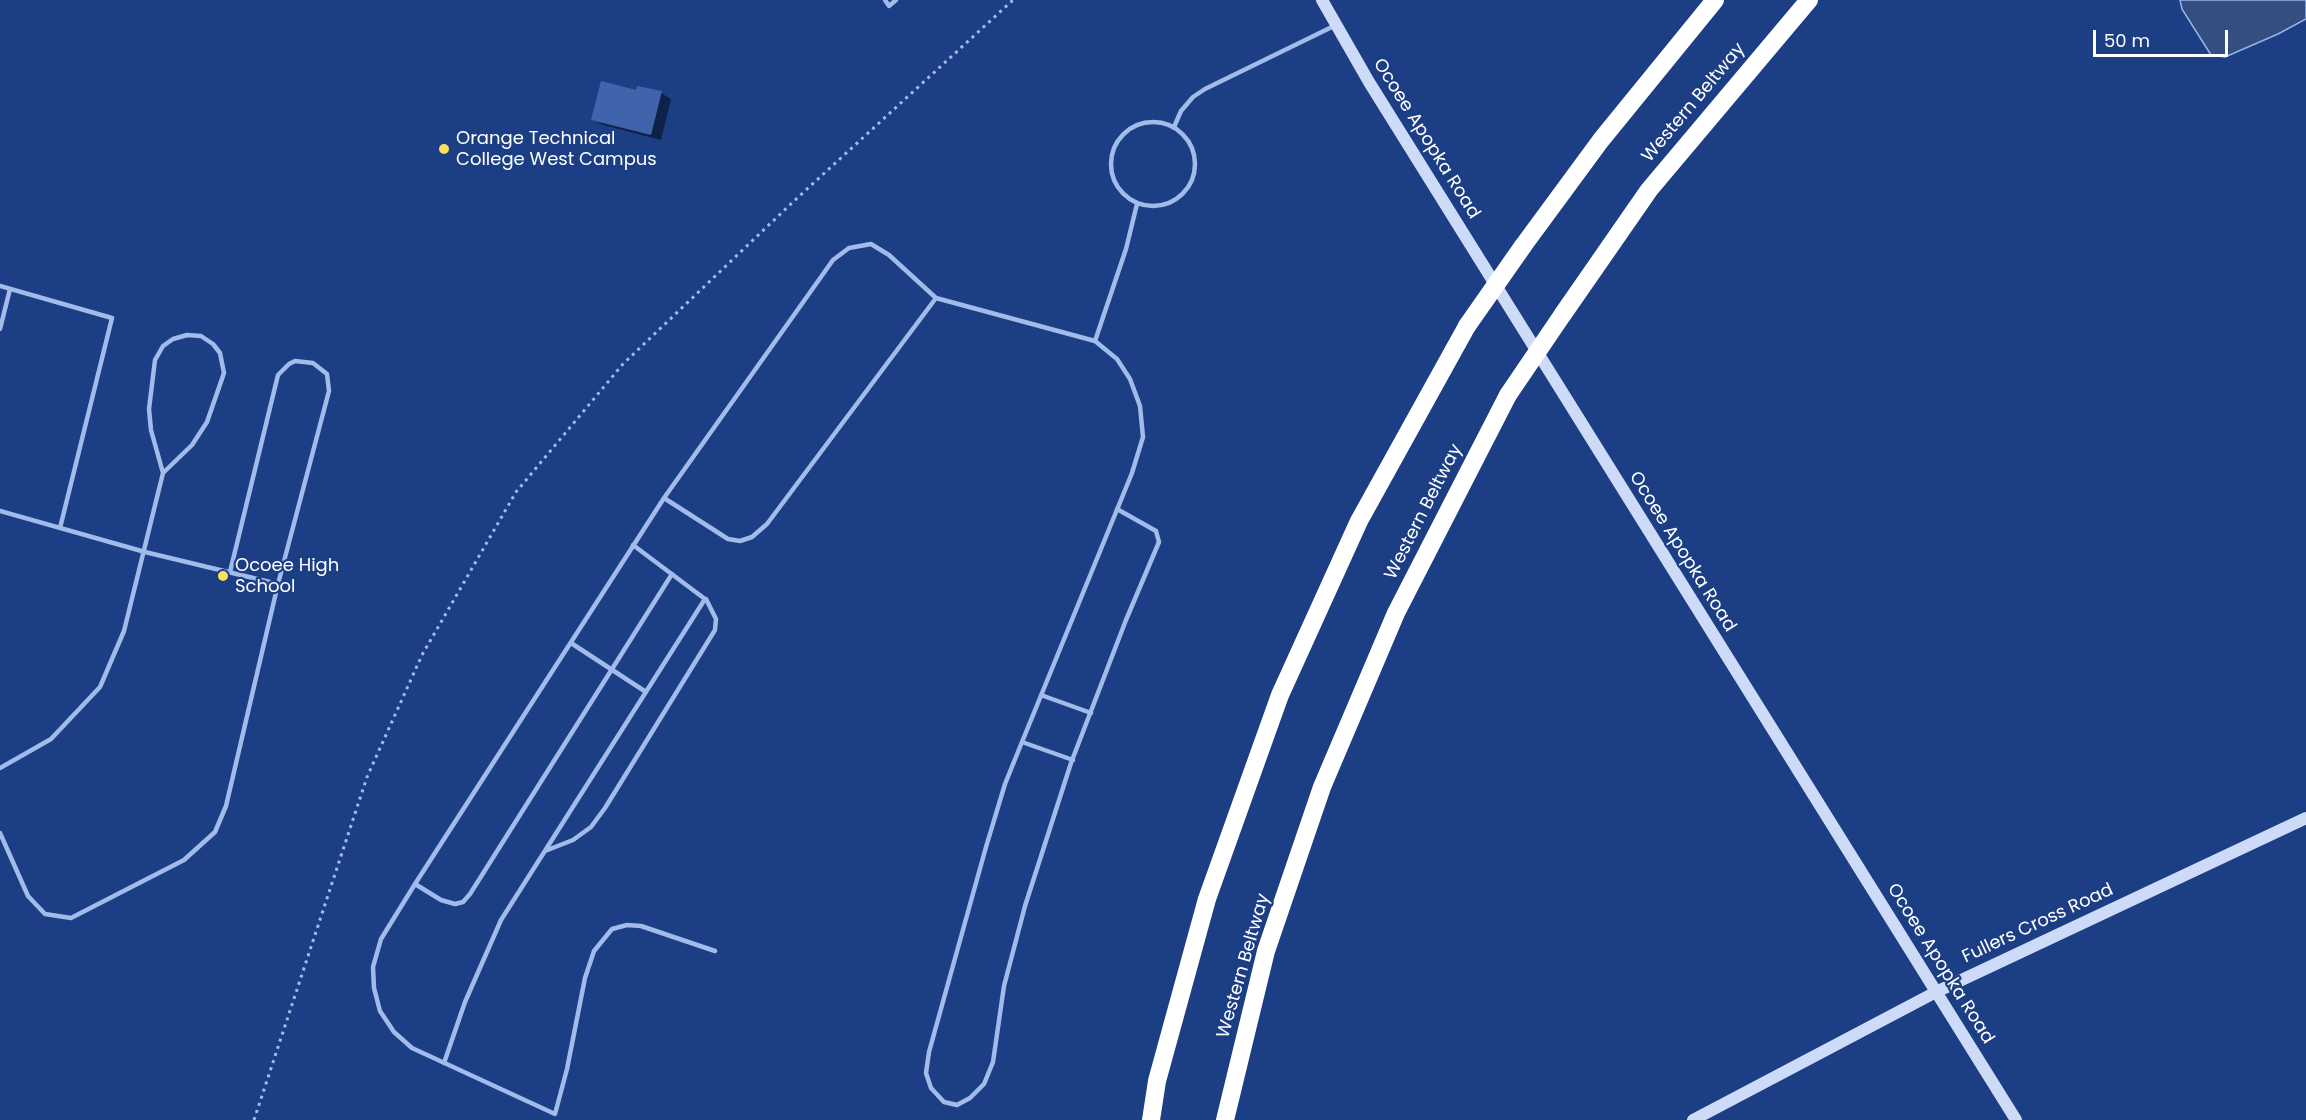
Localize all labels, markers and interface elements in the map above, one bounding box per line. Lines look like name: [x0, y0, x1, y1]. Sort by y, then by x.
scale bar: [2096, 18, 2231, 56]
text: 50 m: [2104, 28, 2150, 53]
street label: Western Beltway: [1638, 39, 1750, 167]
street label: Ocoee Apopka Road: [1368, 55, 1484, 223]
place label: Orange Technical College West Campus: [456, 128, 657, 170]
marker: Orange Technical College West Campus: [437, 142, 451, 156]
street label: Western Beltway: [1381, 441, 1467, 583]
street label: Ocoee Apopka Road: [1624, 468, 1740, 636]
place label: Ocoee High School: [235, 555, 339, 598]
marker: Ocoee High School: [216, 569, 230, 583]
street label: Ocoee Apopka Road: [1882, 880, 1998, 1048]
street label: Fullers Cross Road: [1959, 880, 2117, 968]
street label: Western Beltway: [1213, 891, 1275, 1041]

